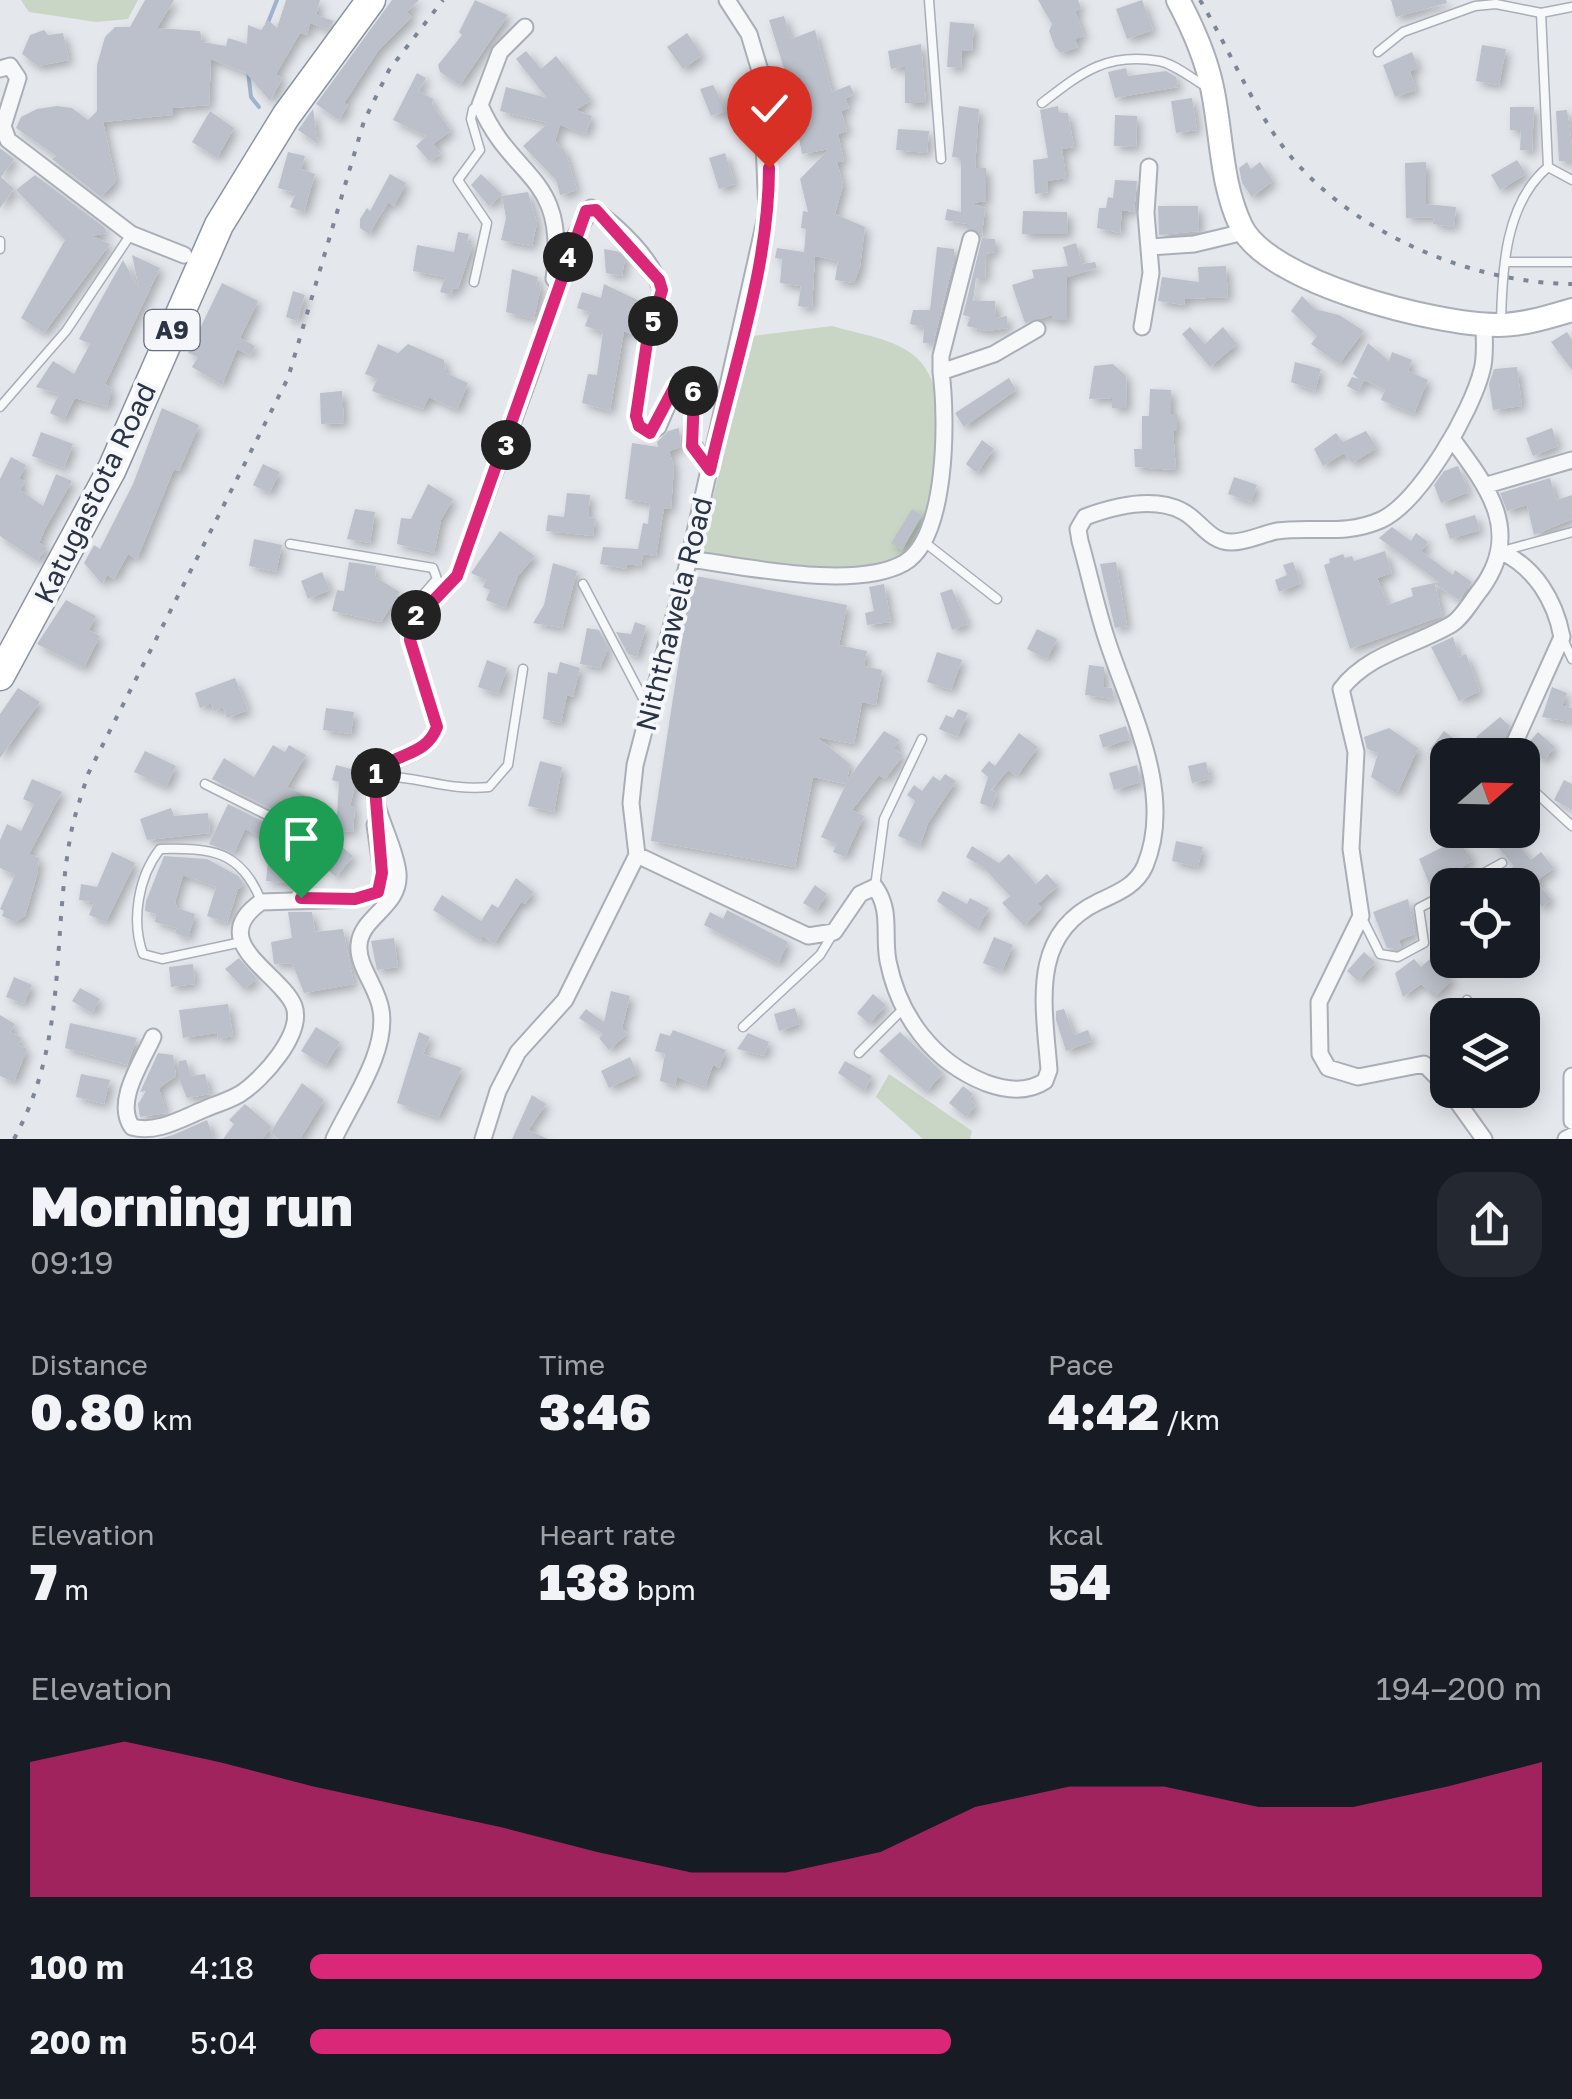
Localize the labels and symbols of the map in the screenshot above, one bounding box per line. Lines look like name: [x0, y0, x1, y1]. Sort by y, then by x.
pin: [727, 66, 812, 169]
pin: 4: [543, 232, 593, 282]
pin: 5: [628, 296, 678, 346]
road number: A9: [144, 310, 200, 350]
pin: 6: [668, 366, 718, 416]
street label: Katugastota Road: [27, 377, 162, 608]
pin: 3: [481, 420, 531, 470]
street label: Niththawela Road: [628, 493, 719, 734]
pin: 2: [391, 590, 441, 640]
north arrow: [1430, 738, 1540, 848]
pin: 1: [351, 748, 401, 798]
pin: [259, 796, 344, 899]

